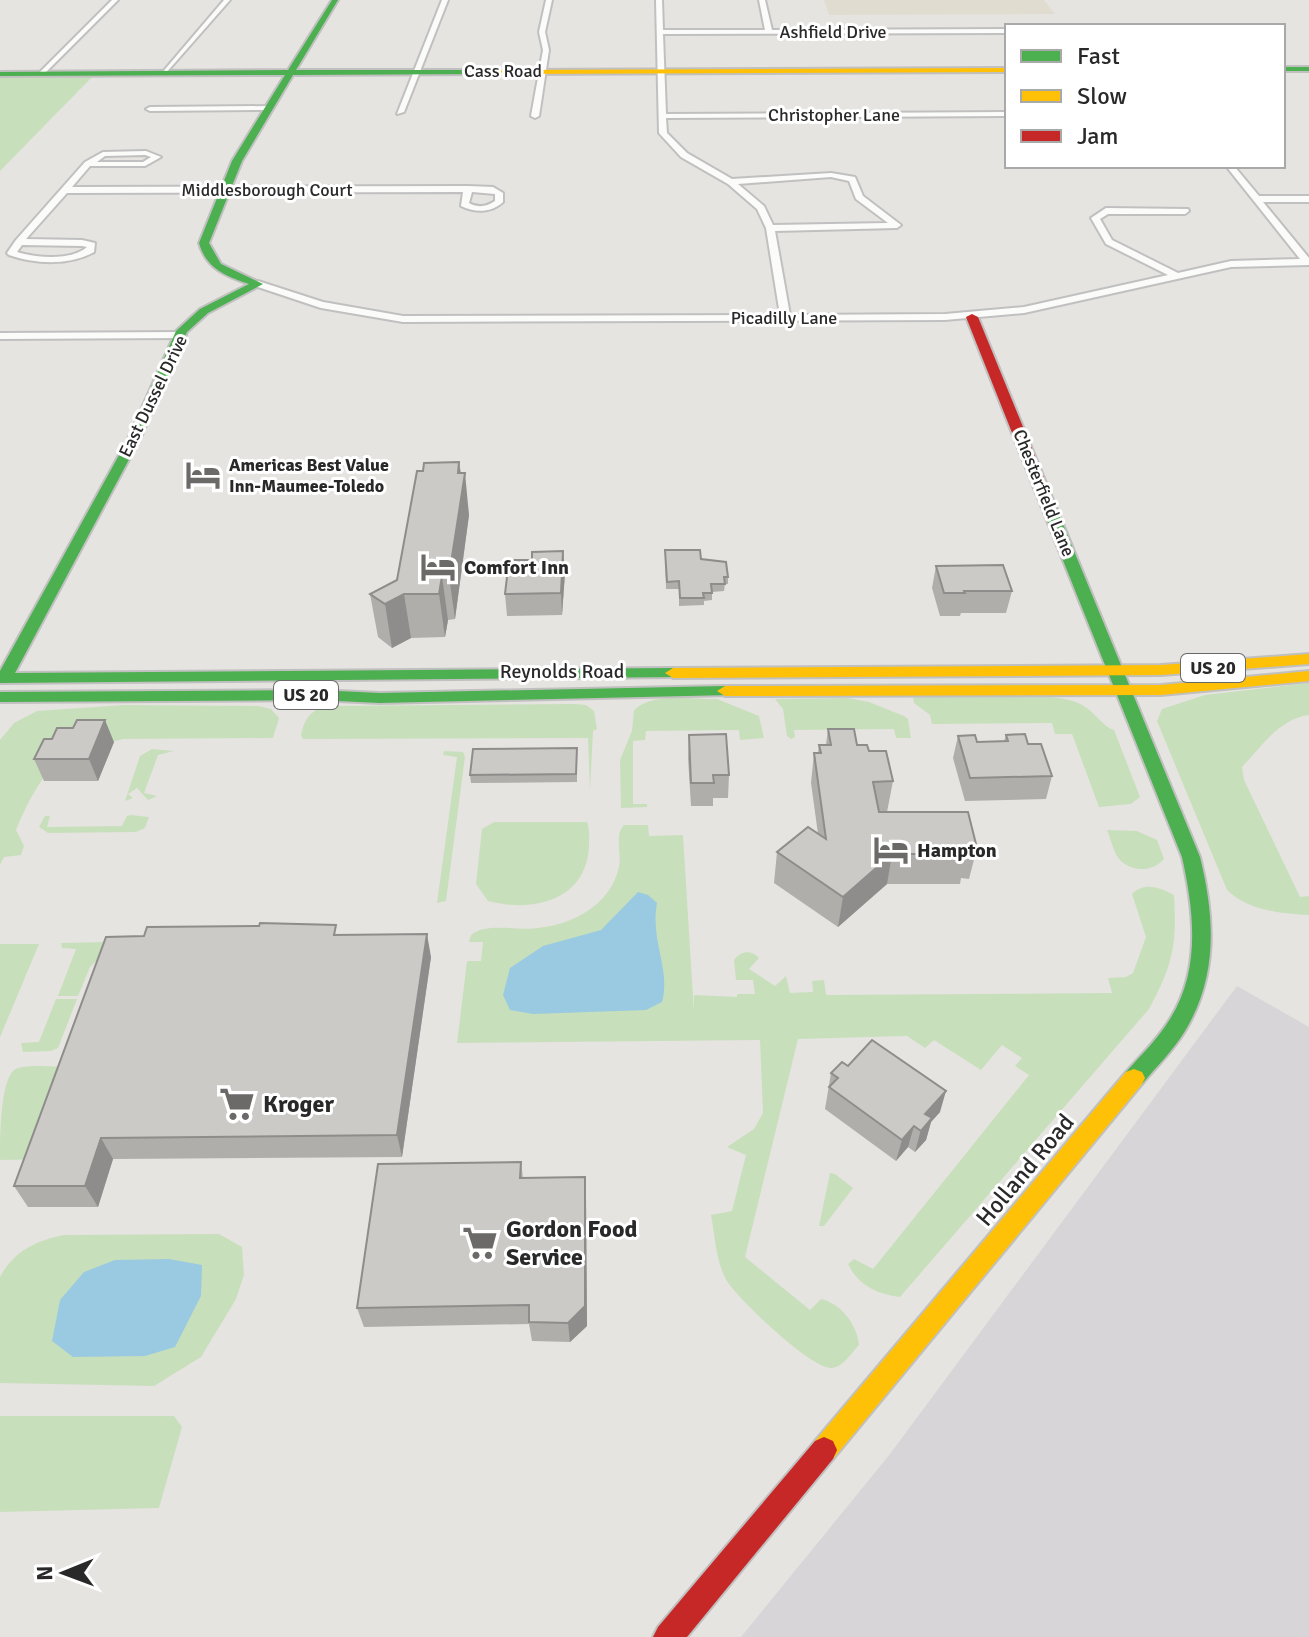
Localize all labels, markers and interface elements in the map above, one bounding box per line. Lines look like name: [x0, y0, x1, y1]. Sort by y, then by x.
street label: Ashfield Drive: [779, 21, 887, 43]
legend: [1005, 24, 1285, 168]
text: Fast: [1077, 41, 1120, 71]
street label: Cass Road: [464, 60, 542, 82]
text: Slow: [1077, 81, 1127, 111]
street label: Christopher Lane: [768, 104, 900, 126]
text: Jam: [1077, 121, 1118, 151]
street label: Middlesborough Court: [181, 179, 353, 201]
street label: Picadilly Lane: [731, 307, 837, 329]
street label: East Dussel Drive: [114, 331, 192, 461]
street label: Chesterfield Lane: [1008, 426, 1080, 560]
place label: Americas Best Value Inn-Maumee-Toledo: [229, 454, 389, 497]
hotel icon: Americas Best Value Inn-Maumee-Toledo: [184, 456, 222, 494]
hotel icon: Comfort Inn: [419, 548, 457, 586]
place label: Comfort Inn: [464, 555, 569, 580]
road number: US 20: [1181, 654, 1245, 682]
street label: Reynolds Road: [500, 659, 624, 684]
road number: US 20: [274, 681, 338, 709]
hotel icon: Hampton: [872, 831, 910, 869]
place label: Hampton: [917, 838, 997, 863]
supermarket icon: Kroger: [218, 1085, 256, 1123]
place label: Kroger: [263, 1089, 334, 1119]
street label: Holland Road: [969, 1108, 1081, 1232]
place label: Gordon Food Service: [506, 1214, 637, 1272]
supermarket icon: Gordon Food Service: [461, 1224, 499, 1262]
north arrow: [24, 1533, 104, 1613]
text: N: [31, 1565, 58, 1581]

